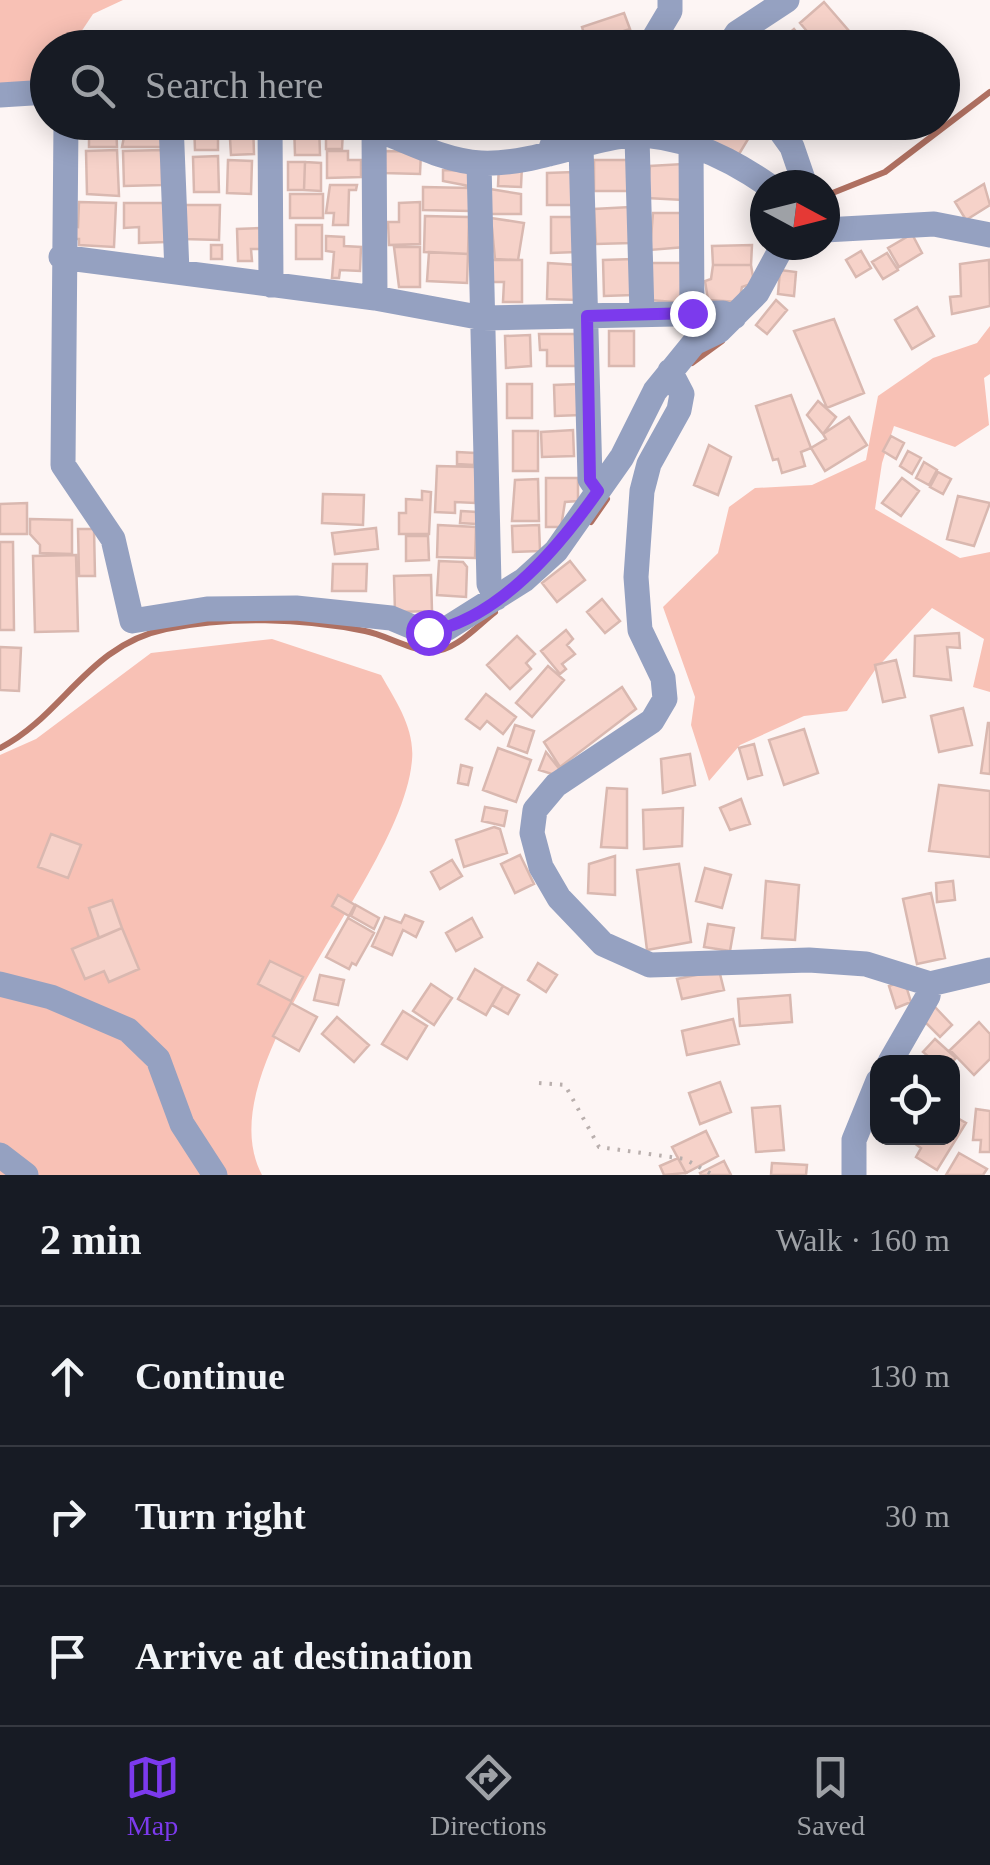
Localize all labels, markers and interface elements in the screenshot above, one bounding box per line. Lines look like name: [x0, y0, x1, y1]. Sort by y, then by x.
search box: [30, 30, 960, 140]
icon: search: [65, 58, 120, 113]
text: Search here: [145, 64, 323, 106]
north arrow: [750, 170, 840, 260]
route end: [670, 291, 716, 337]
route start: [406, 610, 452, 656]
map controls: [870, 1055, 960, 1145]
button: locate: [870, 1055, 960, 1145]
text: 2 min: [40, 1217, 142, 1263]
text: Walk · 160 m: [776, 1222, 950, 1258]
icon: ahead: [40, 1349, 95, 1404]
text: Continue: [135, 1355, 285, 1397]
text: 130 m: [869, 1358, 950, 1394]
icon: right: [40, 1489, 95, 1544]
text: Turn right: [135, 1495, 306, 1537]
text: 30 m: [885, 1498, 950, 1534]
icon: arrive: [40, 1629, 95, 1684]
text: Arrive at destination: [135, 1635, 473, 1677]
tab: Map: [125, 1750, 180, 1842]
tab: Directions: [430, 1750, 547, 1842]
tab: Saved: [797, 1750, 865, 1842]

